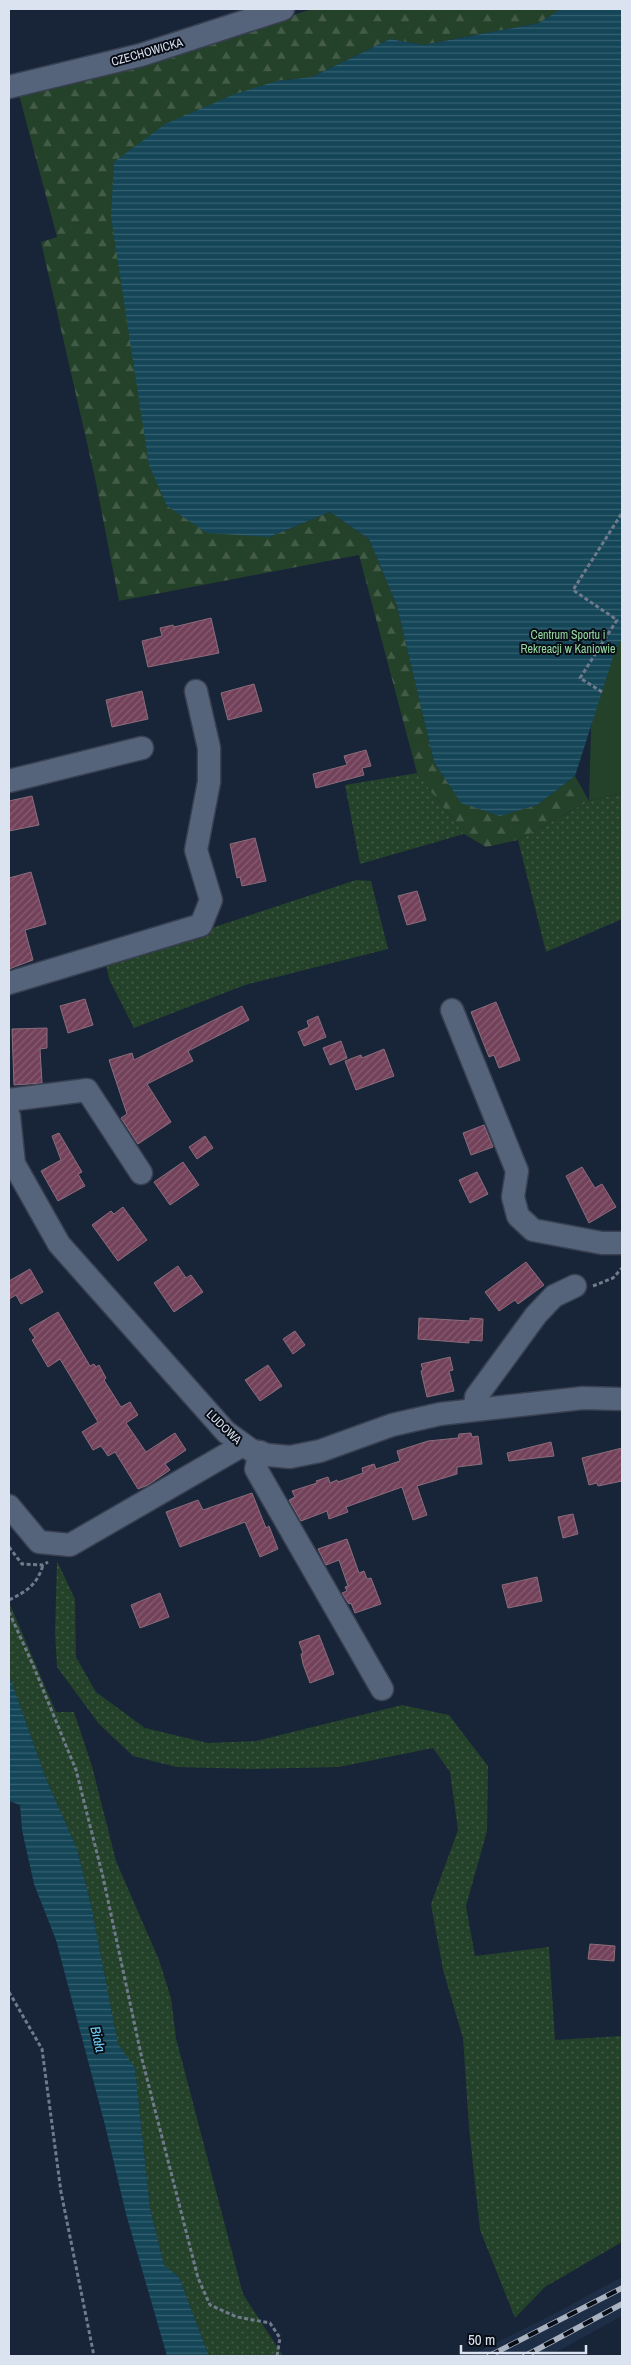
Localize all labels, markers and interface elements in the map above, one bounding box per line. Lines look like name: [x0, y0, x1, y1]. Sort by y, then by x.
street label: CZECHOWICKA: [109, 34, 185, 70]
park label: Centrum Sportu i Rekreacji w Kaniowie: [520, 627, 616, 657]
street label: LUDOWA: [203, 1406, 245, 1448]
water label: Biała: [86, 2024, 110, 2054]
scale bar: [461, 2322, 586, 2354]
text: 50 m: [468, 2329, 495, 2350]

